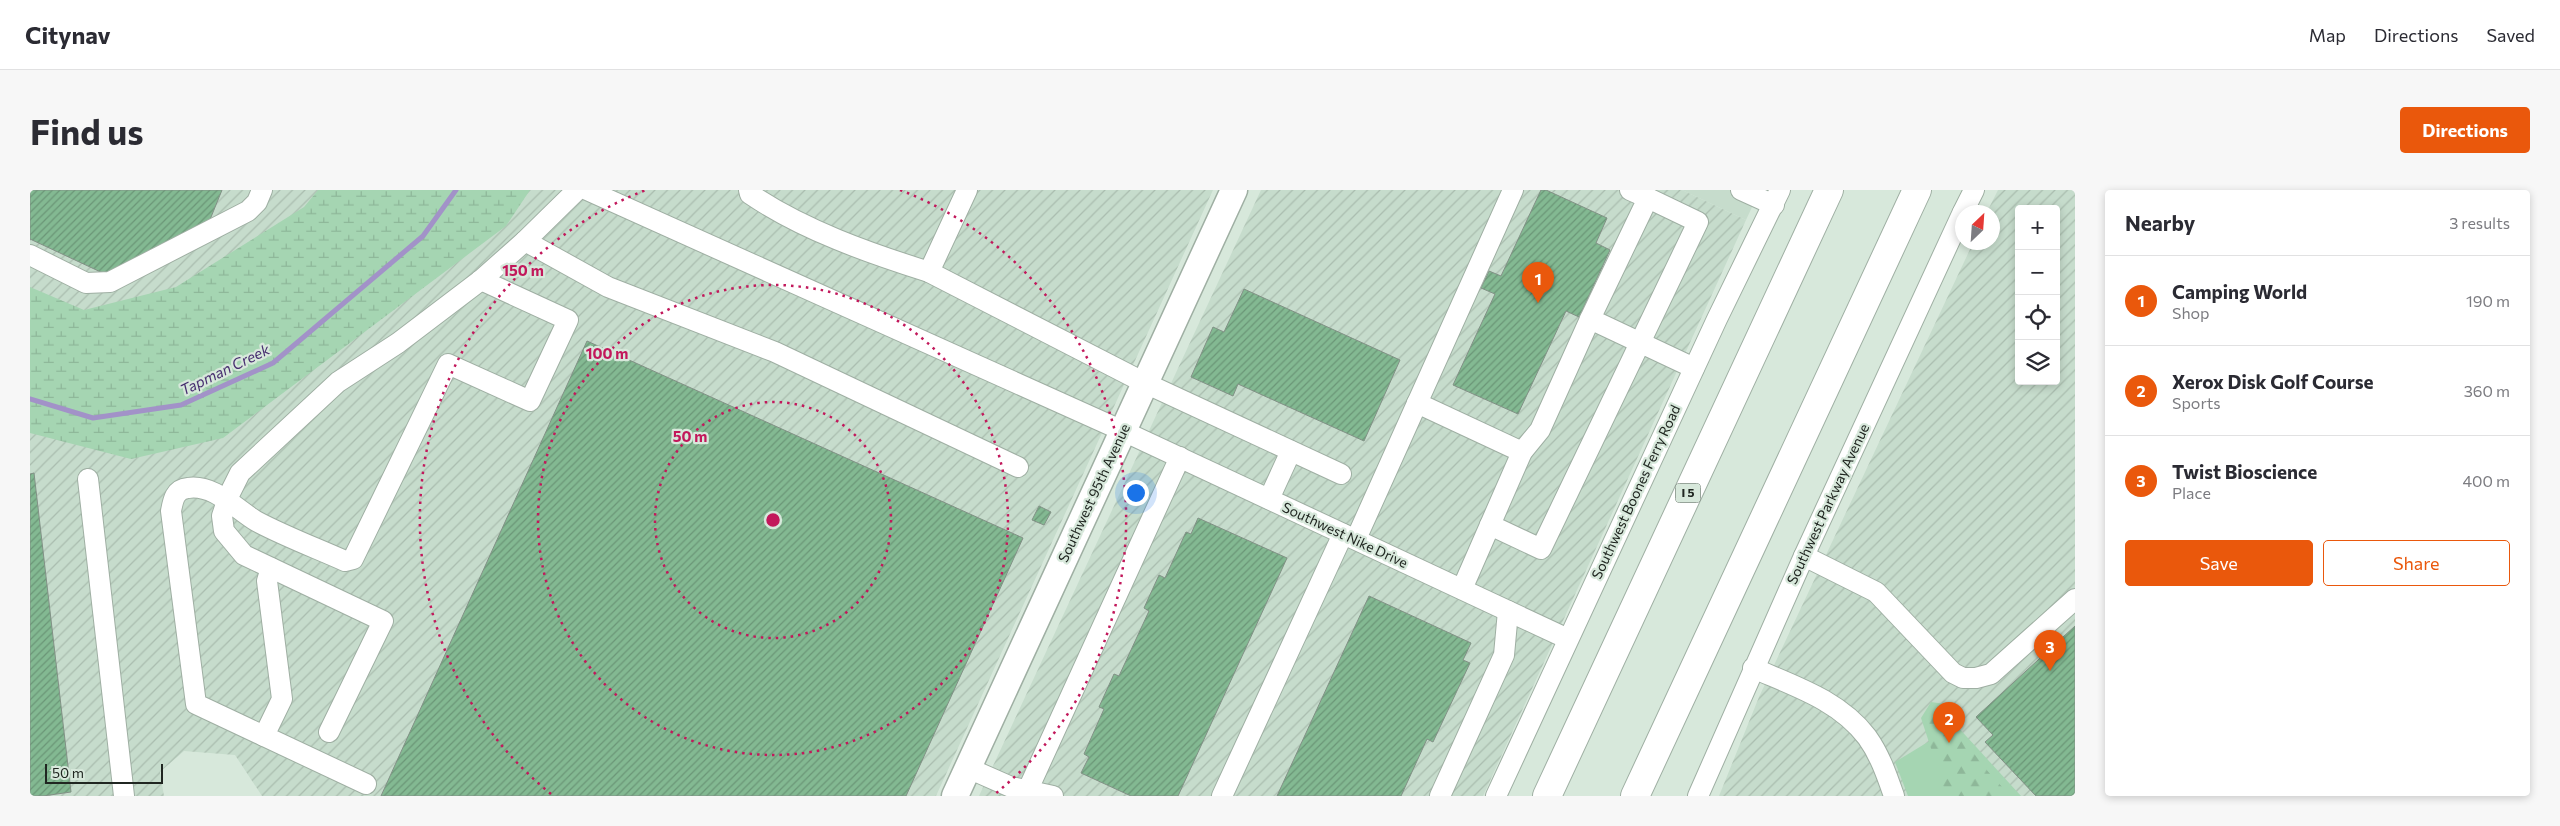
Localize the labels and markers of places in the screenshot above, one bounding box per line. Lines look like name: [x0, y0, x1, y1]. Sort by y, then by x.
pin: 1: [1522, 262, 1554, 303]
centre of rings: [764, 511, 782, 529]
pin: 3: [2034, 630, 2066, 671]
pin: 2: [1933, 702, 1965, 743]

